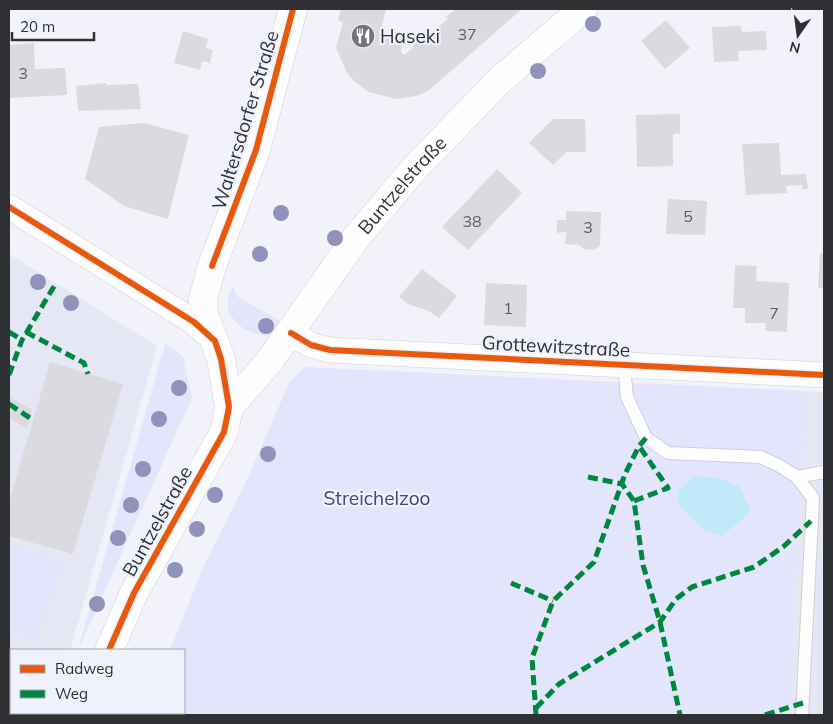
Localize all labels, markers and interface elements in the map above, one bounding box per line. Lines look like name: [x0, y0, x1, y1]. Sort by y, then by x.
scale bar: [12, 10, 95, 42]
north arrow: [773, 10, 823, 60]
text: 20 m: [20, 17, 55, 36]
restaurant icon: Haseki: [350, 23, 376, 49]
place label: Haseki: [380, 24, 440, 48]
house number: 37: [457, 24, 477, 44]
street label: Waltersdorfer Straße: [206, 28, 284, 212]
text: N: [788, 38, 802, 58]
house number: 3: [18, 63, 28, 83]
street label: Buntzelstraße: [352, 131, 451, 239]
house number: 5: [683, 206, 693, 226]
house number: 38: [462, 211, 482, 231]
house number: 3: [583, 217, 593, 237]
house number: 1: [503, 298, 513, 318]
house number: 7: [769, 303, 779, 323]
street label: Grottewitzstraße: [481, 330, 631, 362]
street label: Buntzelstraße: [117, 461, 197, 581]
park label: Streichelzoo: [324, 486, 430, 510]
legend: [10, 649, 185, 714]
text: Radweg: [55, 659, 113, 678]
text: Weg: [55, 684, 88, 703]

